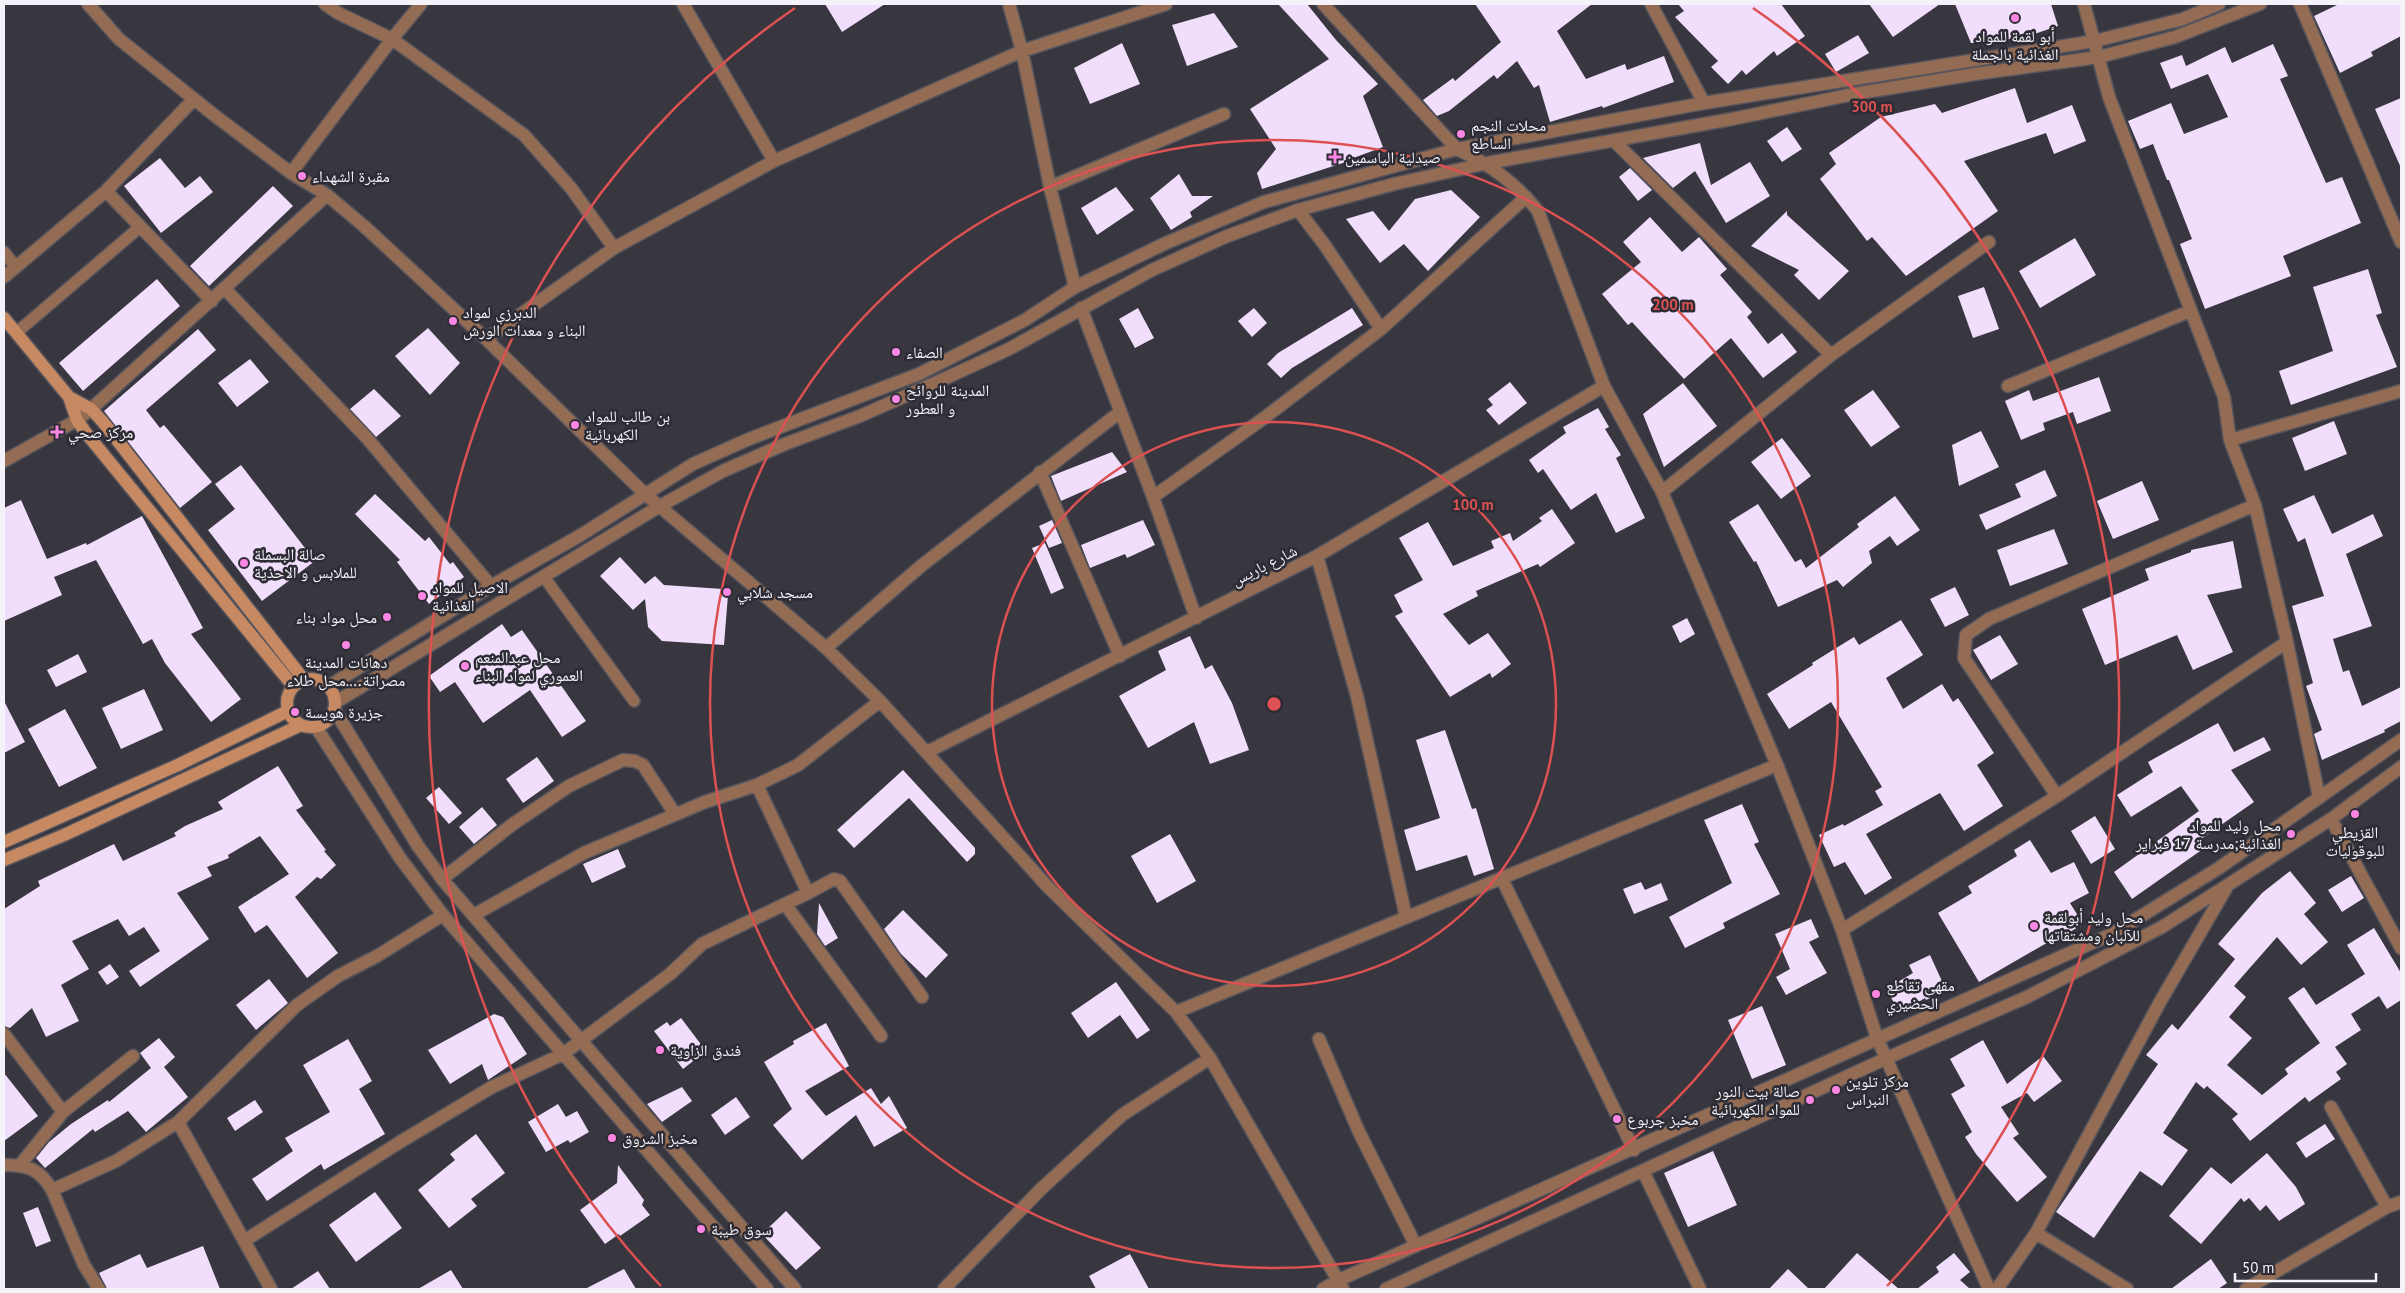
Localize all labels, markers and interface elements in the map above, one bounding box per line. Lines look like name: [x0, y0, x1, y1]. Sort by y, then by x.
marker: أبو لقمة للمواد الغذائية بالجملة: [2009, 12, 2021, 24]
place label: أبو لقمة للمواد الغذائية بالجملة: [1971, 26, 2059, 64]
text: 300 m: [1851, 97, 1893, 116]
place label: محلات النجم الساطع: [1471, 115, 1546, 154]
marker: محلات النجم الساطع: [1455, 128, 1467, 140]
place label: صيدلية الياسمين: [1345, 147, 1441, 168]
marker: صيدلية الياسمين: [1329, 151, 1341, 163]
place label: مقبرة الشهداء: [312, 166, 390, 186]
marker: مقبرة الشهداء: [296, 170, 308, 182]
text: 200 m: [1652, 295, 1694, 314]
place label: الدبرزي لمواد البناء و معدات الورش: [463, 302, 586, 341]
marker: الدبرزي لمواد البناء و معدات الورش: [447, 315, 459, 327]
place label: الصفاء: [906, 342, 943, 362]
marker: الصفاء: [890, 346, 902, 358]
place label: المدينة للروائح و العطور: [905, 380, 989, 418]
marker: المدينة للروائح و العطور: [890, 393, 902, 405]
place label: بن طالب للمواد الكهربائية: [585, 406, 670, 444]
marker: بن طالب للمواد الكهربائية: [569, 419, 581, 431]
place label: مركز صحي: [68, 422, 133, 445]
marker: مركز صحي: [50, 425, 64, 439]
text: 100 m: [1452, 495, 1494, 514]
street label: شارع باريس: [1228, 540, 1301, 591]
place label: صالة البسملة للملابس و الاحذية: [254, 544, 357, 583]
marker: صالة البسملة للملابس و الاحذية: [238, 557, 250, 569]
place label: الاصيل للمواد الغذائية: [432, 577, 508, 615]
place label: مسجد شلابي: [737, 582, 813, 605]
marker: مسجد شلابي: [721, 586, 733, 598]
marker: الاصيل للمواد الغذائية: [416, 590, 428, 602]
place label: محل مواد بناء: [296, 607, 377, 628]
marker: محل مواد بناء: [381, 611, 393, 623]
marker: دهانات المدينة مصراتة....محل طلاء: [340, 639, 352, 651]
place label: محل عبدالمنعم العموري لمواد البناء: [475, 647, 583, 688]
place label: دهانات المدينة مصراتة....محل طلاء: [287, 652, 405, 691]
marker: محل عبدالمنعم العموري لمواد البناء: [459, 660, 471, 672]
centre of rings: [1265, 695, 1283, 713]
place label: جزيرة هويسة: [305, 702, 383, 722]
marker: جزيرة هويسة: [289, 706, 301, 718]
marker: القزيطي للبوقوليات: [2349, 808, 2361, 820]
place label: محل وليد للمواد الغذائية;مدرسة 17 فبراير: [2135, 815, 2281, 853]
place label: القزيطي للبوقوليات: [2325, 822, 2385, 860]
marker: محل وليد للمواد الغذائية;مدرسة 17 فبراير: [2285, 828, 2297, 840]
place label: محل وليد أبولقمة للآلبان ومشتقاتها: [2044, 907, 2143, 946]
marker: محل وليد أبولقمة للآلبان ومشتقاتها: [2028, 920, 2040, 932]
place label: مقهى تقاطع الحضيري: [1886, 975, 1955, 1016]
marker: مقهى تقاطع الحضيري: [1870, 988, 1882, 1000]
place label: فندق الزاوية: [670, 1040, 741, 1061]
marker: فندق الزاوية: [654, 1044, 666, 1056]
place label: مركز تلوين النبراس: [1846, 1071, 1909, 1110]
place label: صالة بيت النور للمواد الكهربائية: [1711, 1081, 1800, 1119]
marker: مركز تلوين النبراس: [1830, 1084, 1842, 1096]
marker: صالة بيت النور للمواد الكهربائية: [1804, 1094, 1816, 1106]
place label: مخبز جربوع: [1627, 1109, 1699, 1130]
marker: مخبز جربوع: [1611, 1113, 1623, 1125]
place label: مخبز الشروق: [622, 1128, 697, 1149]
marker: مخبز الشروق: [606, 1132, 618, 1144]
place label: سوق طيبة: [711, 1219, 772, 1240]
marker: سوق طيبة: [695, 1223, 707, 1235]
scale bar: [2235, 1250, 2376, 1282]
text: 50 m: [2242, 1258, 2275, 1277]

